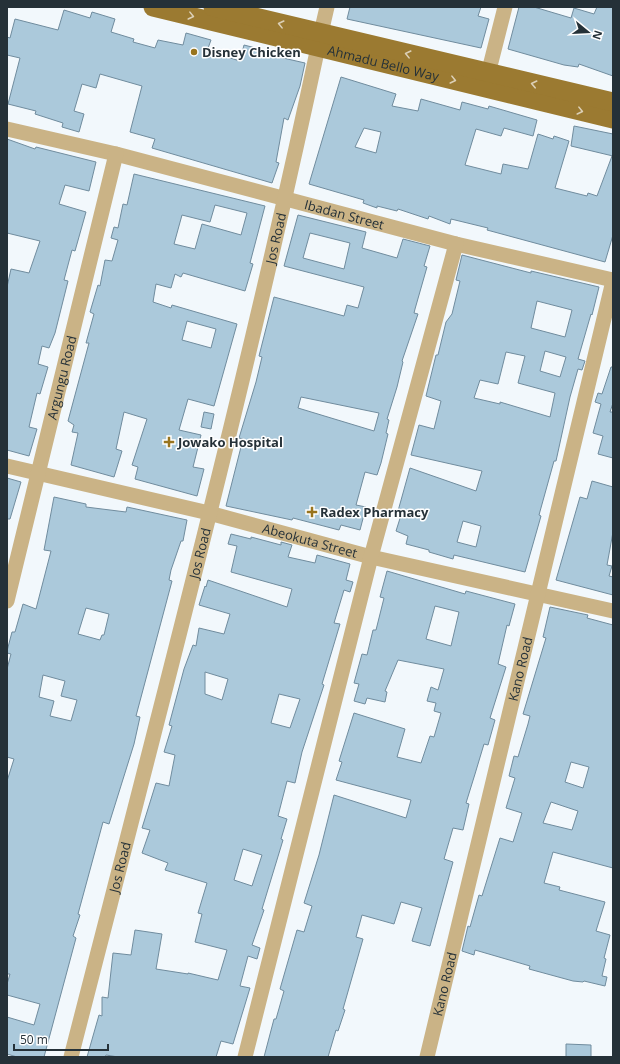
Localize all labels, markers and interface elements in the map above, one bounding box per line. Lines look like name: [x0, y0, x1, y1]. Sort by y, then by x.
one-way arrow: [188, 12, 194, 20]
north arrow: [568, 12, 608, 52]
one-way arrow: [278, 20, 284, 28]
text: N: [589, 29, 607, 42]
street label: Ahmadu Bello Way: [326, 41, 441, 85]
place label: Disney Chicken: [202, 43, 301, 61]
marker: Disney Chicken: [189, 47, 199, 57]
one-way arrow: [404, 50, 411, 59]
one-way arrow: [449, 75, 456, 84]
one-way arrow: [531, 81, 537, 89]
one-way arrow: [576, 106, 583, 115]
street label: Ibadan Street: [302, 195, 386, 234]
street label: Jos Road: [261, 211, 290, 268]
street label: Argungu Road: [43, 334, 80, 422]
place label: Jowako Hospital: [177, 433, 283, 451]
marker: Jowako Hospital: [163, 436, 175, 448]
place label: Radex Pharmacy: [320, 503, 429, 521]
marker: Radex Pharmacy: [307, 507, 317, 517]
street label: Abeokuta Street: [260, 519, 360, 562]
street label: Jos Road: [184, 526, 215, 583]
street label: Kano Road: [504, 635, 536, 703]
street label: Jos Road: [104, 840, 135, 897]
street label: Kano Road: [428, 950, 461, 1018]
scale bar: [14, 1026, 108, 1052]
text: 50 m: [20, 1031, 48, 1048]

